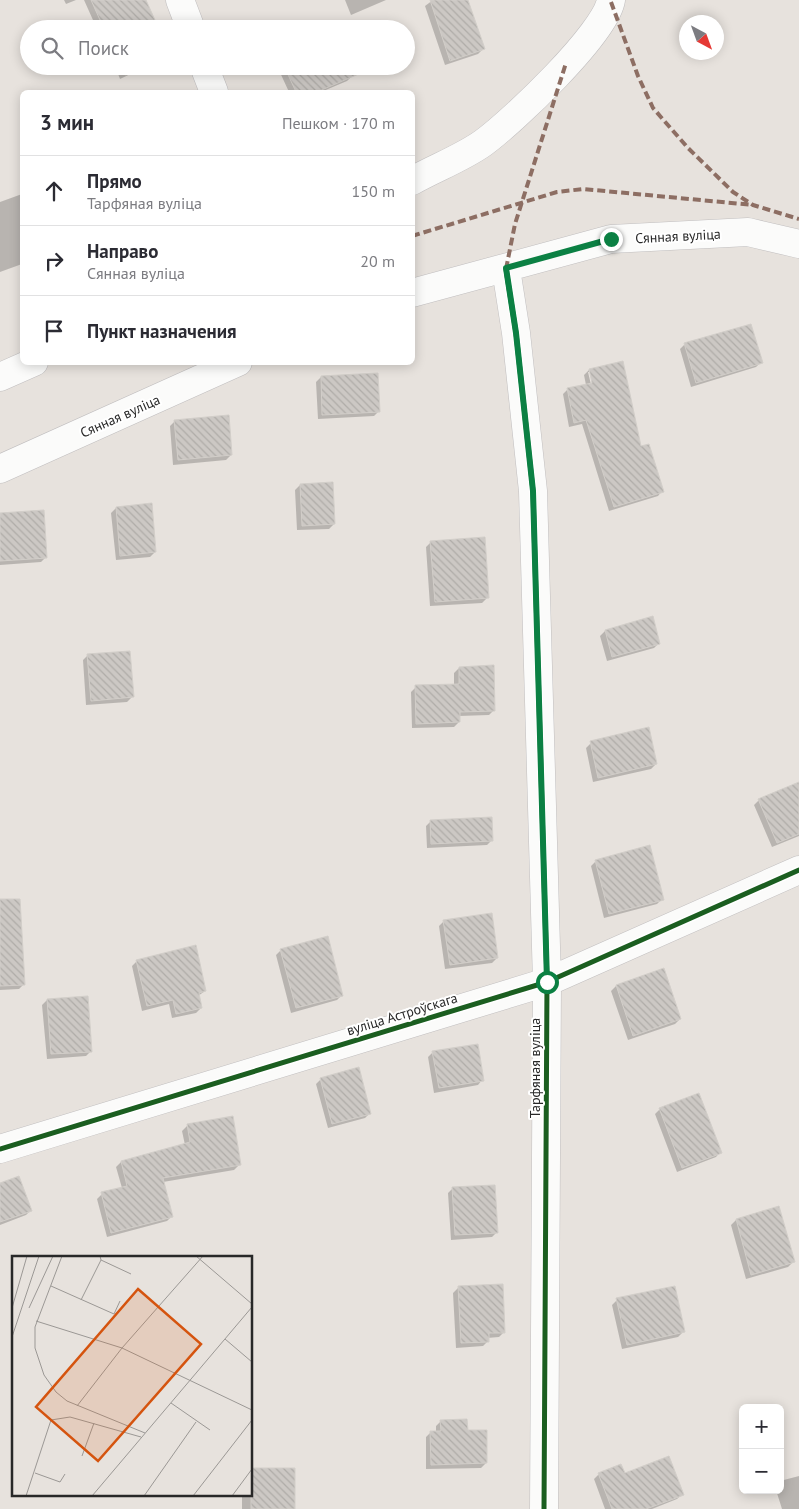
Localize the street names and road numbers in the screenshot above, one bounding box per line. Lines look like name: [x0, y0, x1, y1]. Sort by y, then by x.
street label: Сянная вуліца: [635, 225, 721, 247]
street label: Сянная вуліца: [77, 390, 163, 442]
street label: вуліца Астроўскага: [344, 989, 460, 1039]
street label: Тарфяная вуліца: [526, 1018, 544, 1118]

